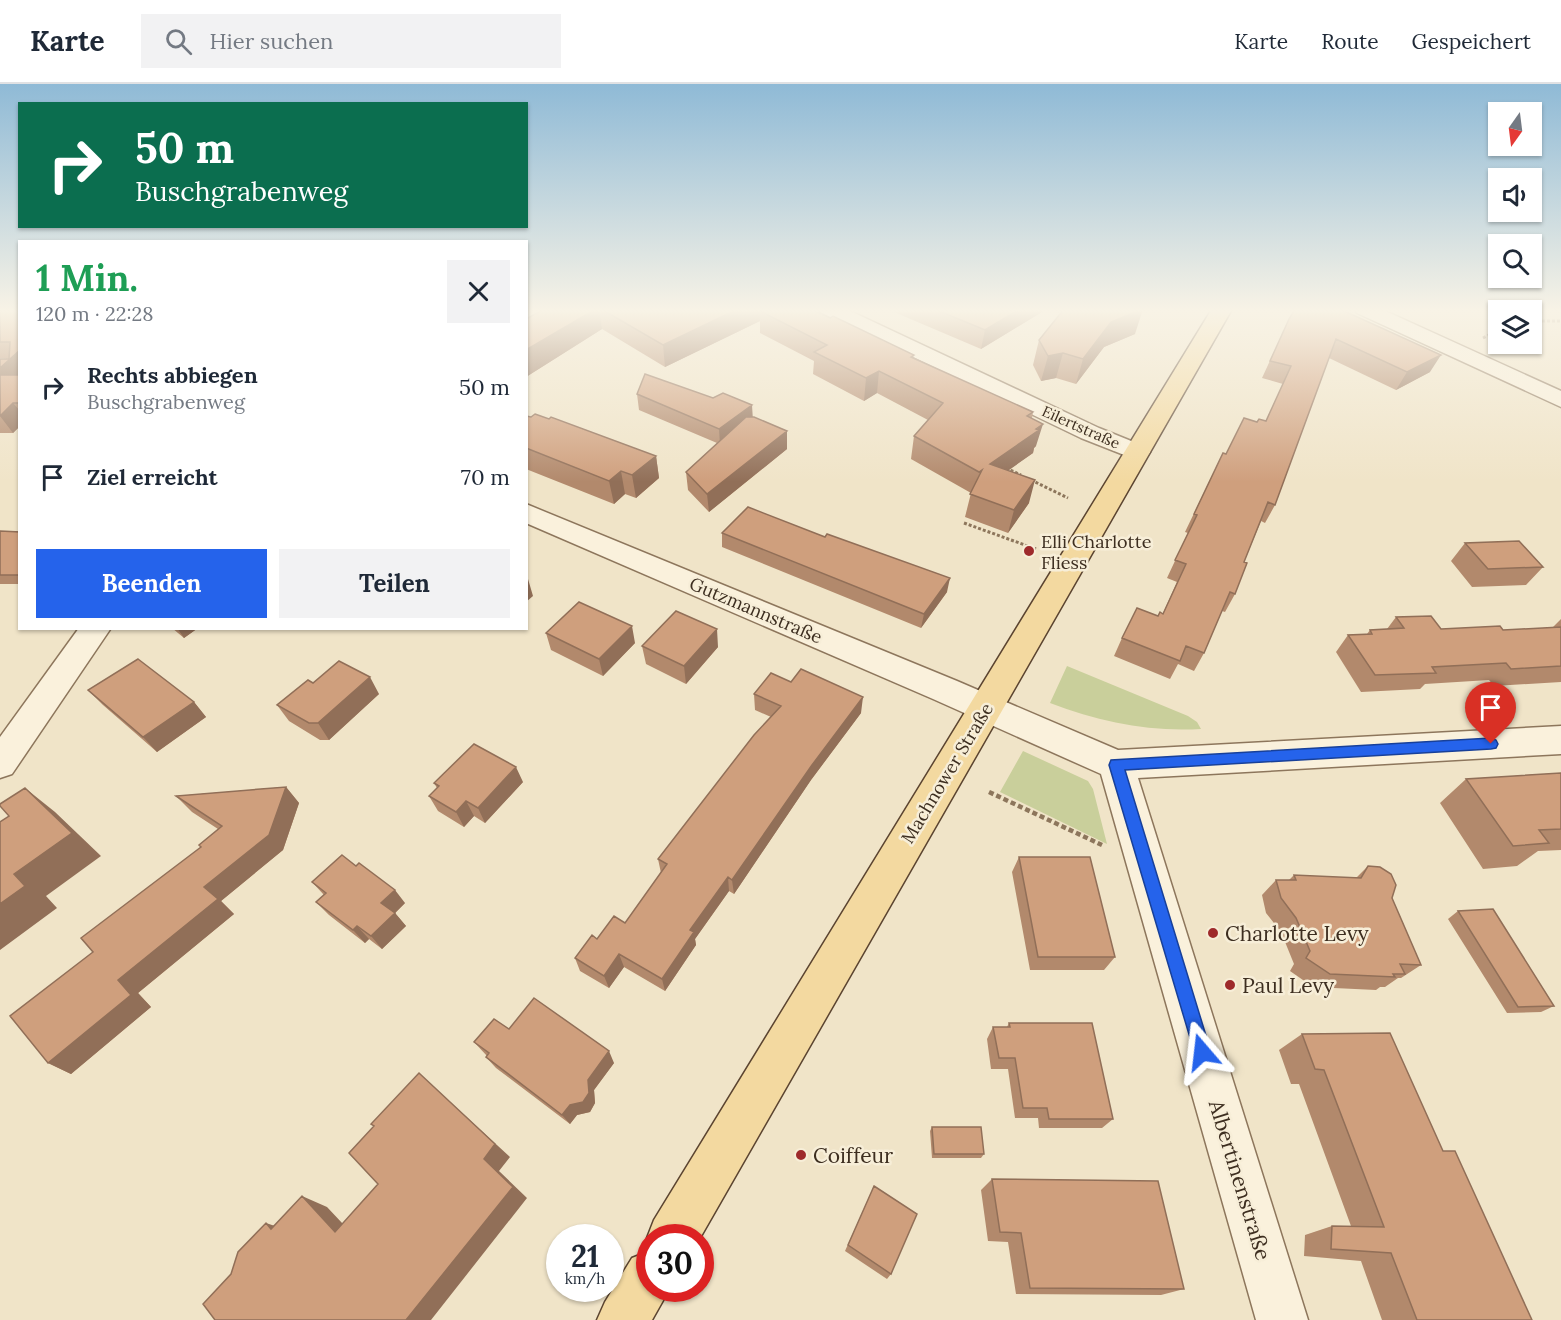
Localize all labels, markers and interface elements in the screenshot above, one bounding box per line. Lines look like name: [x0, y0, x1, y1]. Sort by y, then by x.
search box: [141, 14, 561, 68]
text: Karte: [30, 23, 105, 59]
icon: search: [162, 25, 195, 58]
text: Hier suchen: [210, 27, 333, 55]
text: Karte: [1234, 28, 1288, 55]
text: Route: [1321, 28, 1379, 55]
text: Gespeichert: [1412, 28, 1531, 55]
north arrow: [1488, 102, 1542, 156]
map controls: [1488, 102, 1542, 354]
text: 50 m: [135, 121, 234, 175]
icon: right: [36, 126, 114, 204]
button: sound: [1488, 168, 1542, 222]
text: Buschgrabenweg: [135, 174, 348, 208]
button: search: [1488, 234, 1542, 288]
text: 1 Min.: [36, 255, 138, 301]
button: close: [447, 260, 510, 323]
button: layers: [1488, 300, 1542, 354]
text: 120 m · 22:28: [36, 301, 154, 326]
text: Rechts abbiegen: [87, 361, 258, 389]
icon: right: [36, 371, 69, 404]
text: 50 m: [459, 373, 510, 401]
text: Buschgrabenweg: [87, 389, 245, 414]
street label: Eilertstraße: [1039, 401, 1123, 453]
icon: arrive: [36, 461, 69, 494]
text: Ziel erreicht: [87, 463, 218, 491]
text: 70 m: [461, 463, 510, 491]
place label: Elli Charlotte Fliess: [1041, 530, 1152, 574]
marker: Elli Charlotte Fliess: [1022, 544, 1036, 558]
button: Beenden: [36, 549, 267, 618]
button: Teilen: [279, 549, 510, 618]
street label: Gutzmannstraße: [686, 572, 826, 648]
pin: [1465, 682, 1516, 744]
icon: arrive: [1474, 691, 1507, 724]
street label: Machnower Straße: [896, 698, 998, 848]
place label: Charlotte Levy: [1225, 920, 1369, 947]
marker: Charlotte Levy: [1206, 926, 1220, 940]
place label: Paul Levy: [1242, 972, 1334, 999]
marker: Paul Levy: [1223, 978, 1237, 992]
position arrow: [1170, 1020, 1234, 1084]
street label: Albertinenstraße: [1203, 1096, 1277, 1263]
place label: Coiffeur: [813, 1142, 893, 1169]
marker: Coiffeur: [794, 1148, 808, 1162]
speed limit sign: 30: [636, 1224, 714, 1302]
text: 21: [571, 1237, 599, 1275]
text: km/h: [565, 1269, 605, 1288]

